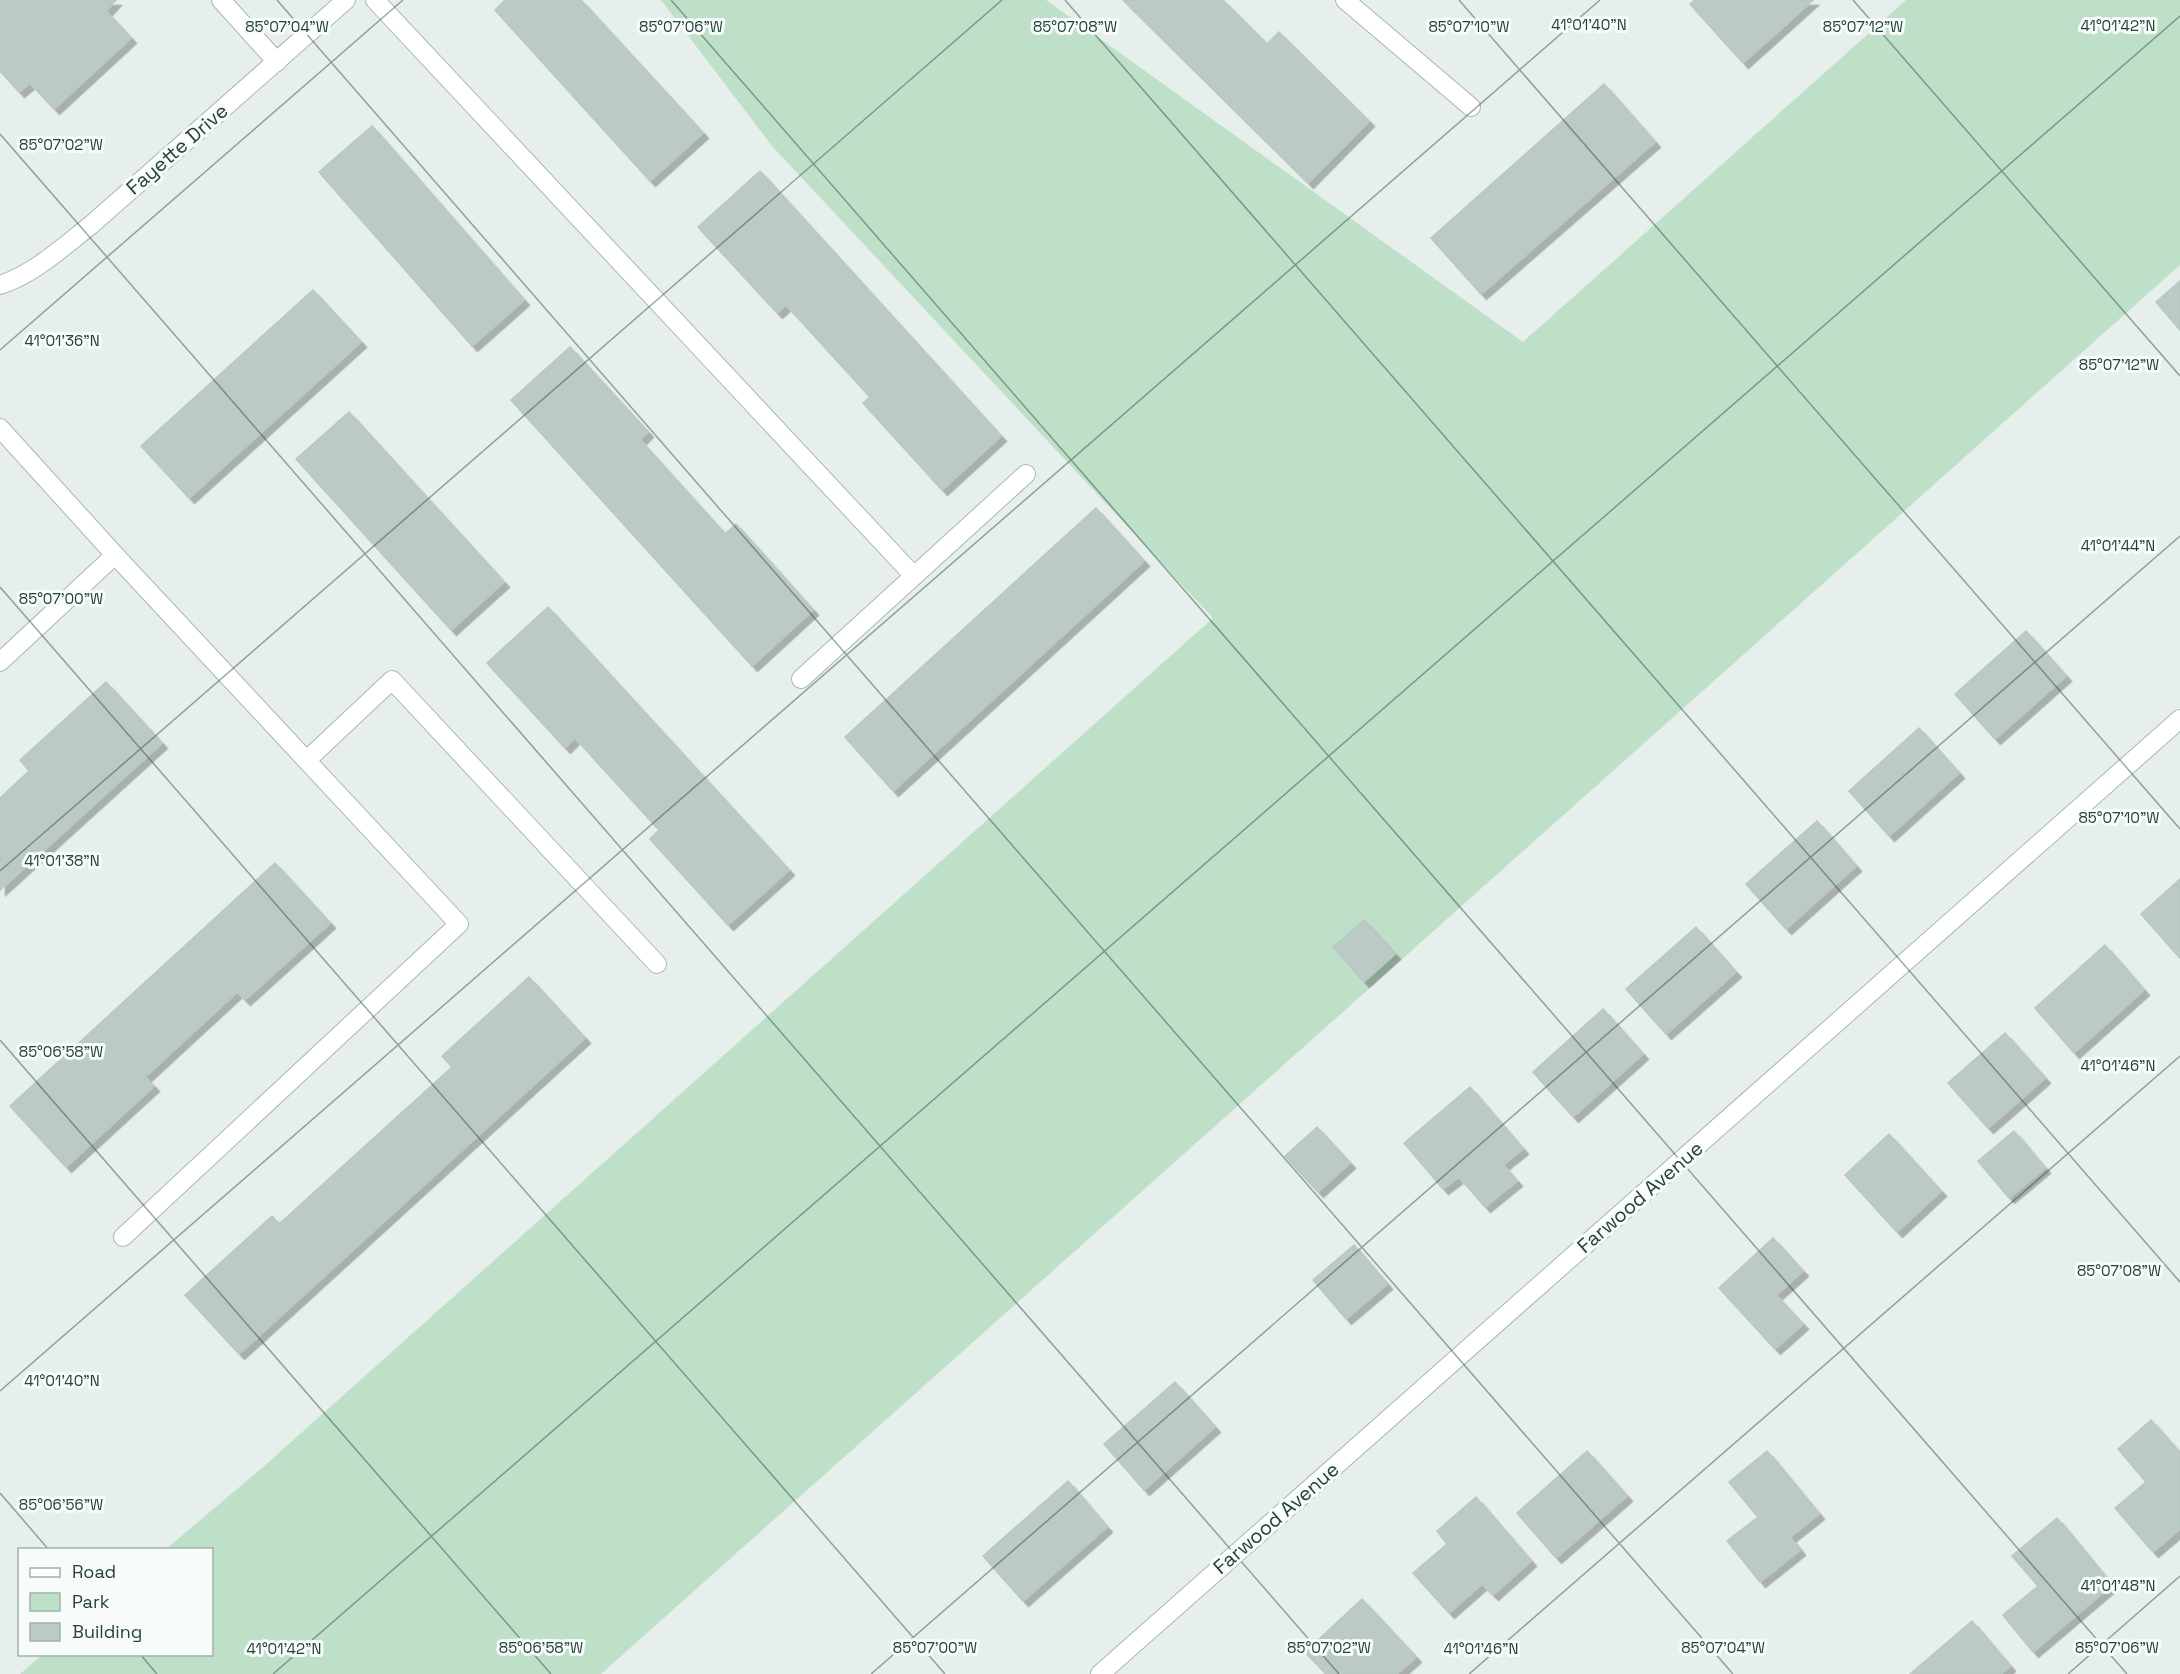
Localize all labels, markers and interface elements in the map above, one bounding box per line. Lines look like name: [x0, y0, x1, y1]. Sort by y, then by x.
text: 41°01'40"N: [1551, 15, 1627, 34]
text: 41°01'42"N: [2081, 16, 2155, 35]
text: 85°07'04"W: [245, 17, 329, 36]
text: 85°07'06"W: [639, 17, 723, 36]
text: 85°07'08"W: [1033, 17, 1117, 36]
text: 85°07'10"W: [1428, 17, 1510, 36]
text: 85°07'12"W: [1823, 17, 1903, 36]
street label: Fayette Drive: [121, 98, 233, 200]
text: 85°07'02"W: [19, 135, 103, 154]
text: 41°01'36"N: [24, 331, 100, 350]
text: 85°07'12"W: [2079, 355, 2159, 374]
text: 41°01'44"N: [2081, 536, 2155, 555]
text: 85°07'00"W: [19, 589, 103, 608]
text: 85°07'10"W: [2078, 808, 2160, 827]
text: 41°01'38"N: [24, 851, 100, 870]
text: 85°06'58"W: [19, 1042, 103, 1061]
text: 41°01'46"N: [2081, 1056, 2155, 1075]
street label: Farwood Avenue: [1572, 1135, 1708, 1259]
text: 85°07'08"W: [2077, 1261, 2161, 1280]
text: 41°01'40"N: [24, 1371, 100, 1390]
street label: Farwood Avenue: [1208, 1456, 1344, 1580]
text: 85°06'56"W: [19, 1495, 103, 1514]
legend: [18, 1548, 213, 1656]
text: Road: [72, 1560, 116, 1583]
text: 41°01'48"N: [2080, 1576, 2156, 1595]
text: Park: [72, 1590, 110, 1613]
text: Building: [72, 1620, 142, 1643]
text: 85°06'58"W: [499, 1638, 583, 1657]
text: 85°07'00"W: [893, 1638, 977, 1657]
text: 85°07'02"W: [1287, 1638, 1371, 1657]
text: 85°07'04"W: [1681, 1638, 1765, 1657]
text: 85°07'06"W: [2075, 1638, 2159, 1657]
text: 41°01'42"N: [247, 1639, 321, 1658]
text: 41°01'46"N: [1444, 1639, 1518, 1658]

